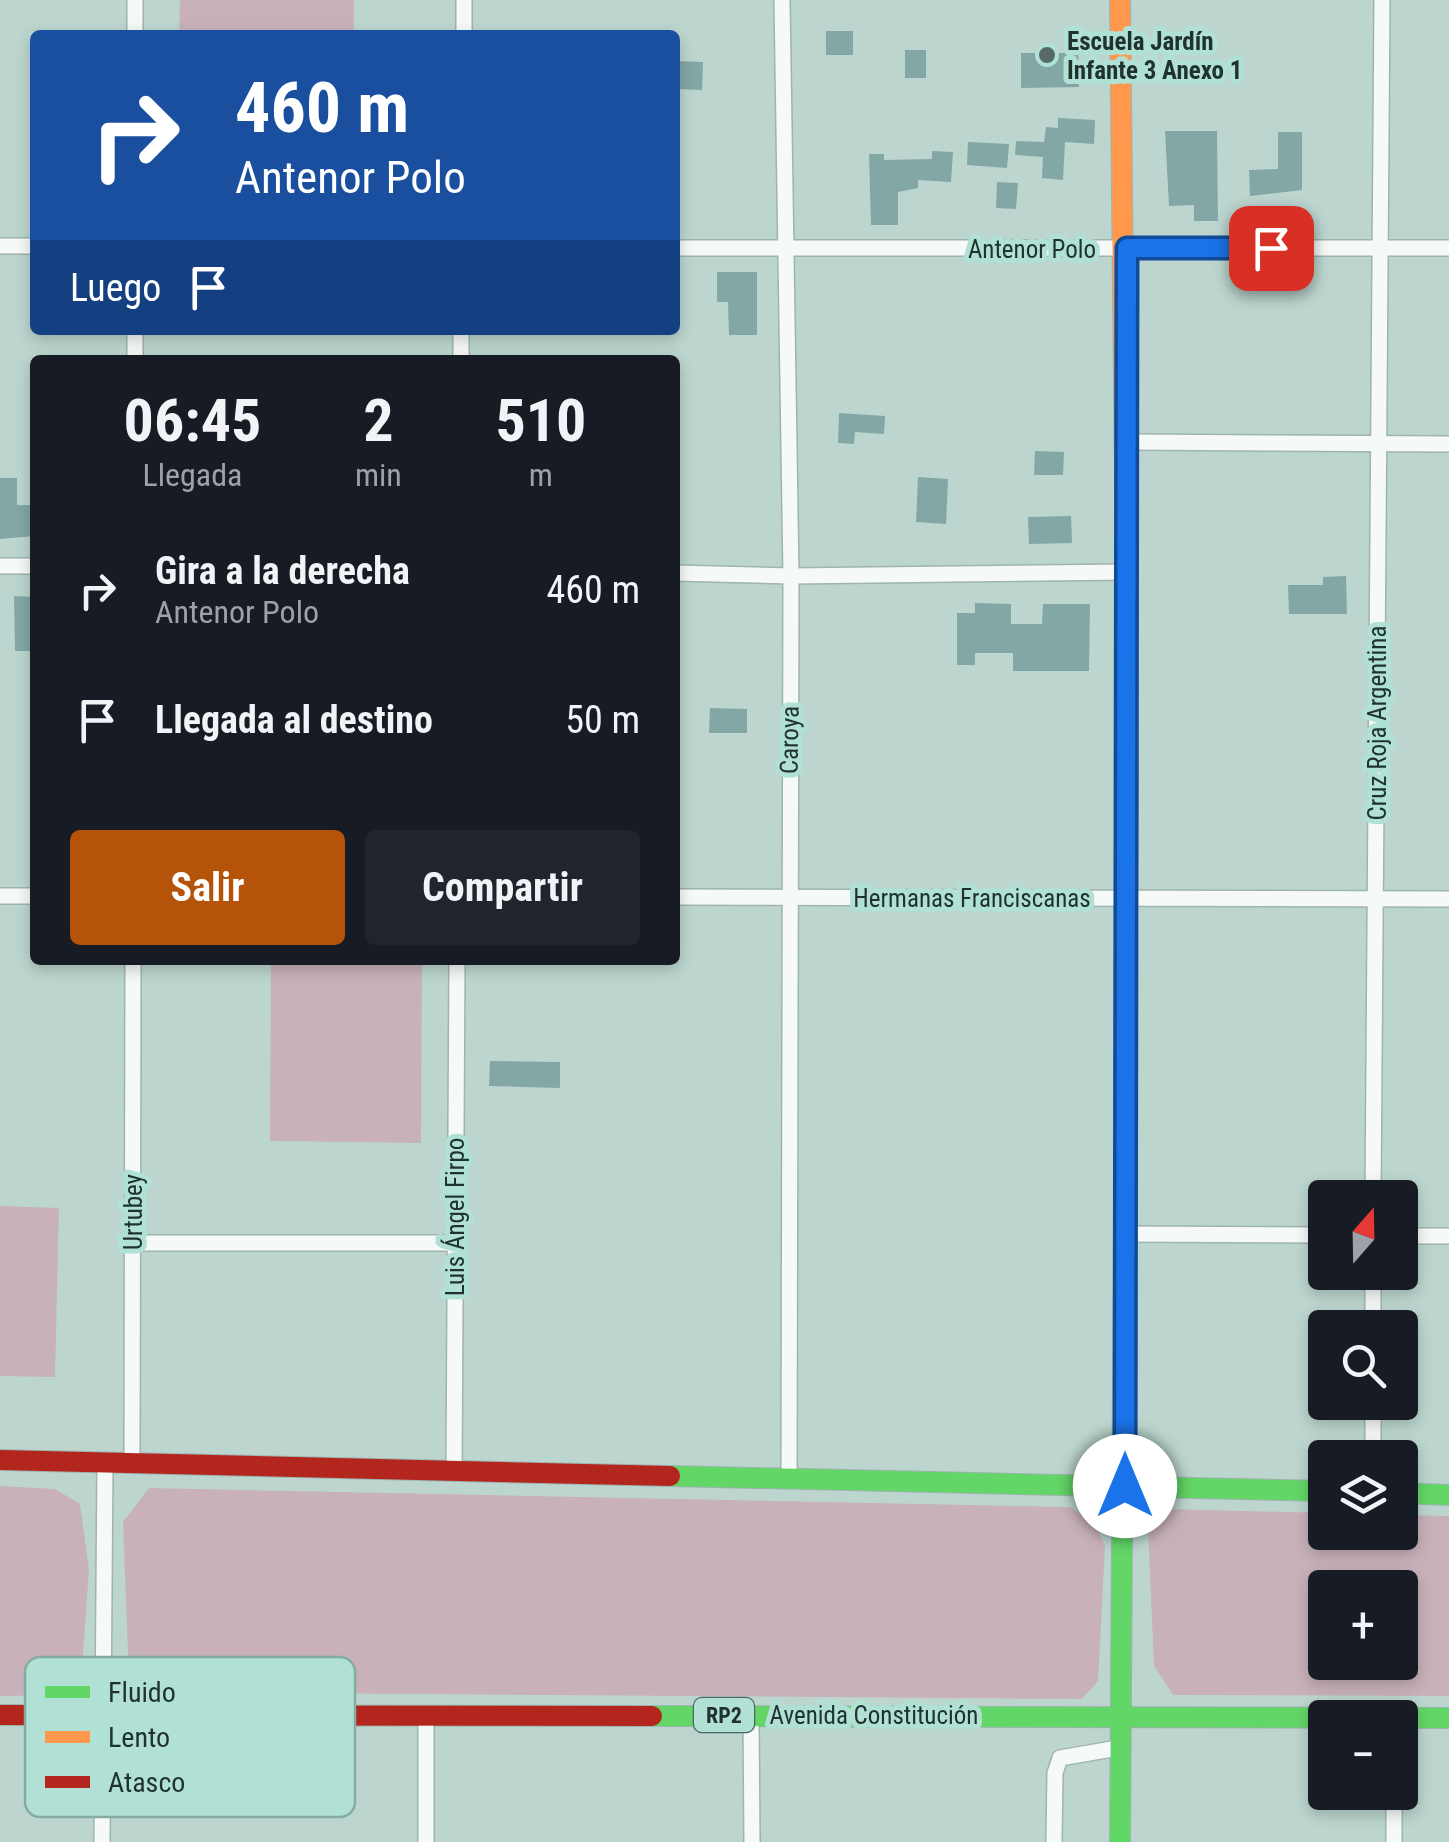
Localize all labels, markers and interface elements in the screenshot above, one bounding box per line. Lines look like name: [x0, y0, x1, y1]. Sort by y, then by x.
place label: Escuela Jardín Infante 3 Anexo 1: [1067, 27, 1242, 85]
marker: Escuela Jardín Infante 3 Anexo 1: [1036, 44, 1058, 66]
text: 460 m: [235, 67, 409, 149]
icon: right: [70, 70, 200, 200]
text: Antenor Polo: [235, 151, 466, 204]
pin: [1229, 206, 1314, 291]
icon: arrive: [1244, 221, 1299, 276]
street label: Antenor Polo: [968, 235, 1096, 264]
icon: arrive: [181, 260, 236, 315]
text: Luego: [70, 266, 161, 310]
text: 06:45: [124, 385, 261, 456]
text: 2: [363, 385, 394, 456]
text: 510: [495, 385, 586, 456]
text: Llegada: [143, 456, 242, 494]
text: min: [355, 456, 402, 494]
text: m: [529, 456, 553, 494]
text: Gira a la derecha: [155, 549, 410, 593]
icon: right: [70, 563, 125, 618]
text: 460 m: [546, 568, 640, 612]
text: Antenor Polo: [155, 593, 319, 631]
street label: Cruz Roja Argentina: [1363, 626, 1392, 820]
icon: arrive: [70, 693, 125, 748]
text: Llegada al destino: [155, 698, 433, 742]
text: 50 m: [565, 698, 640, 742]
street label: Caroya: [774, 706, 805, 774]
button: Salir: [70, 830, 345, 945]
button: Compartir: [365, 830, 640, 945]
street label: Hermanas Franciscanas: [853, 884, 1091, 913]
street label: Luis Ángel Firpo: [440, 1138, 470, 1296]
street label: Urtubey: [119, 1174, 148, 1250]
north arrow: [1308, 1180, 1418, 1290]
map controls: [1308, 1180, 1418, 1810]
button: search: [1308, 1310, 1418, 1420]
position arrow: [1073, 1434, 1177, 1538]
button: layers: [1308, 1440, 1418, 1550]
button: +: [1308, 1570, 1418, 1680]
legend: [25, 1657, 355, 1817]
text: Fluido: [108, 1676, 176, 1709]
road number: RP2: [694, 1698, 754, 1732]
button: −: [1308, 1700, 1418, 1810]
street label: Avenida Constitución: [770, 1701, 978, 1730]
text: Lento: [108, 1721, 170, 1754]
text: Atasco: [108, 1766, 185, 1799]

